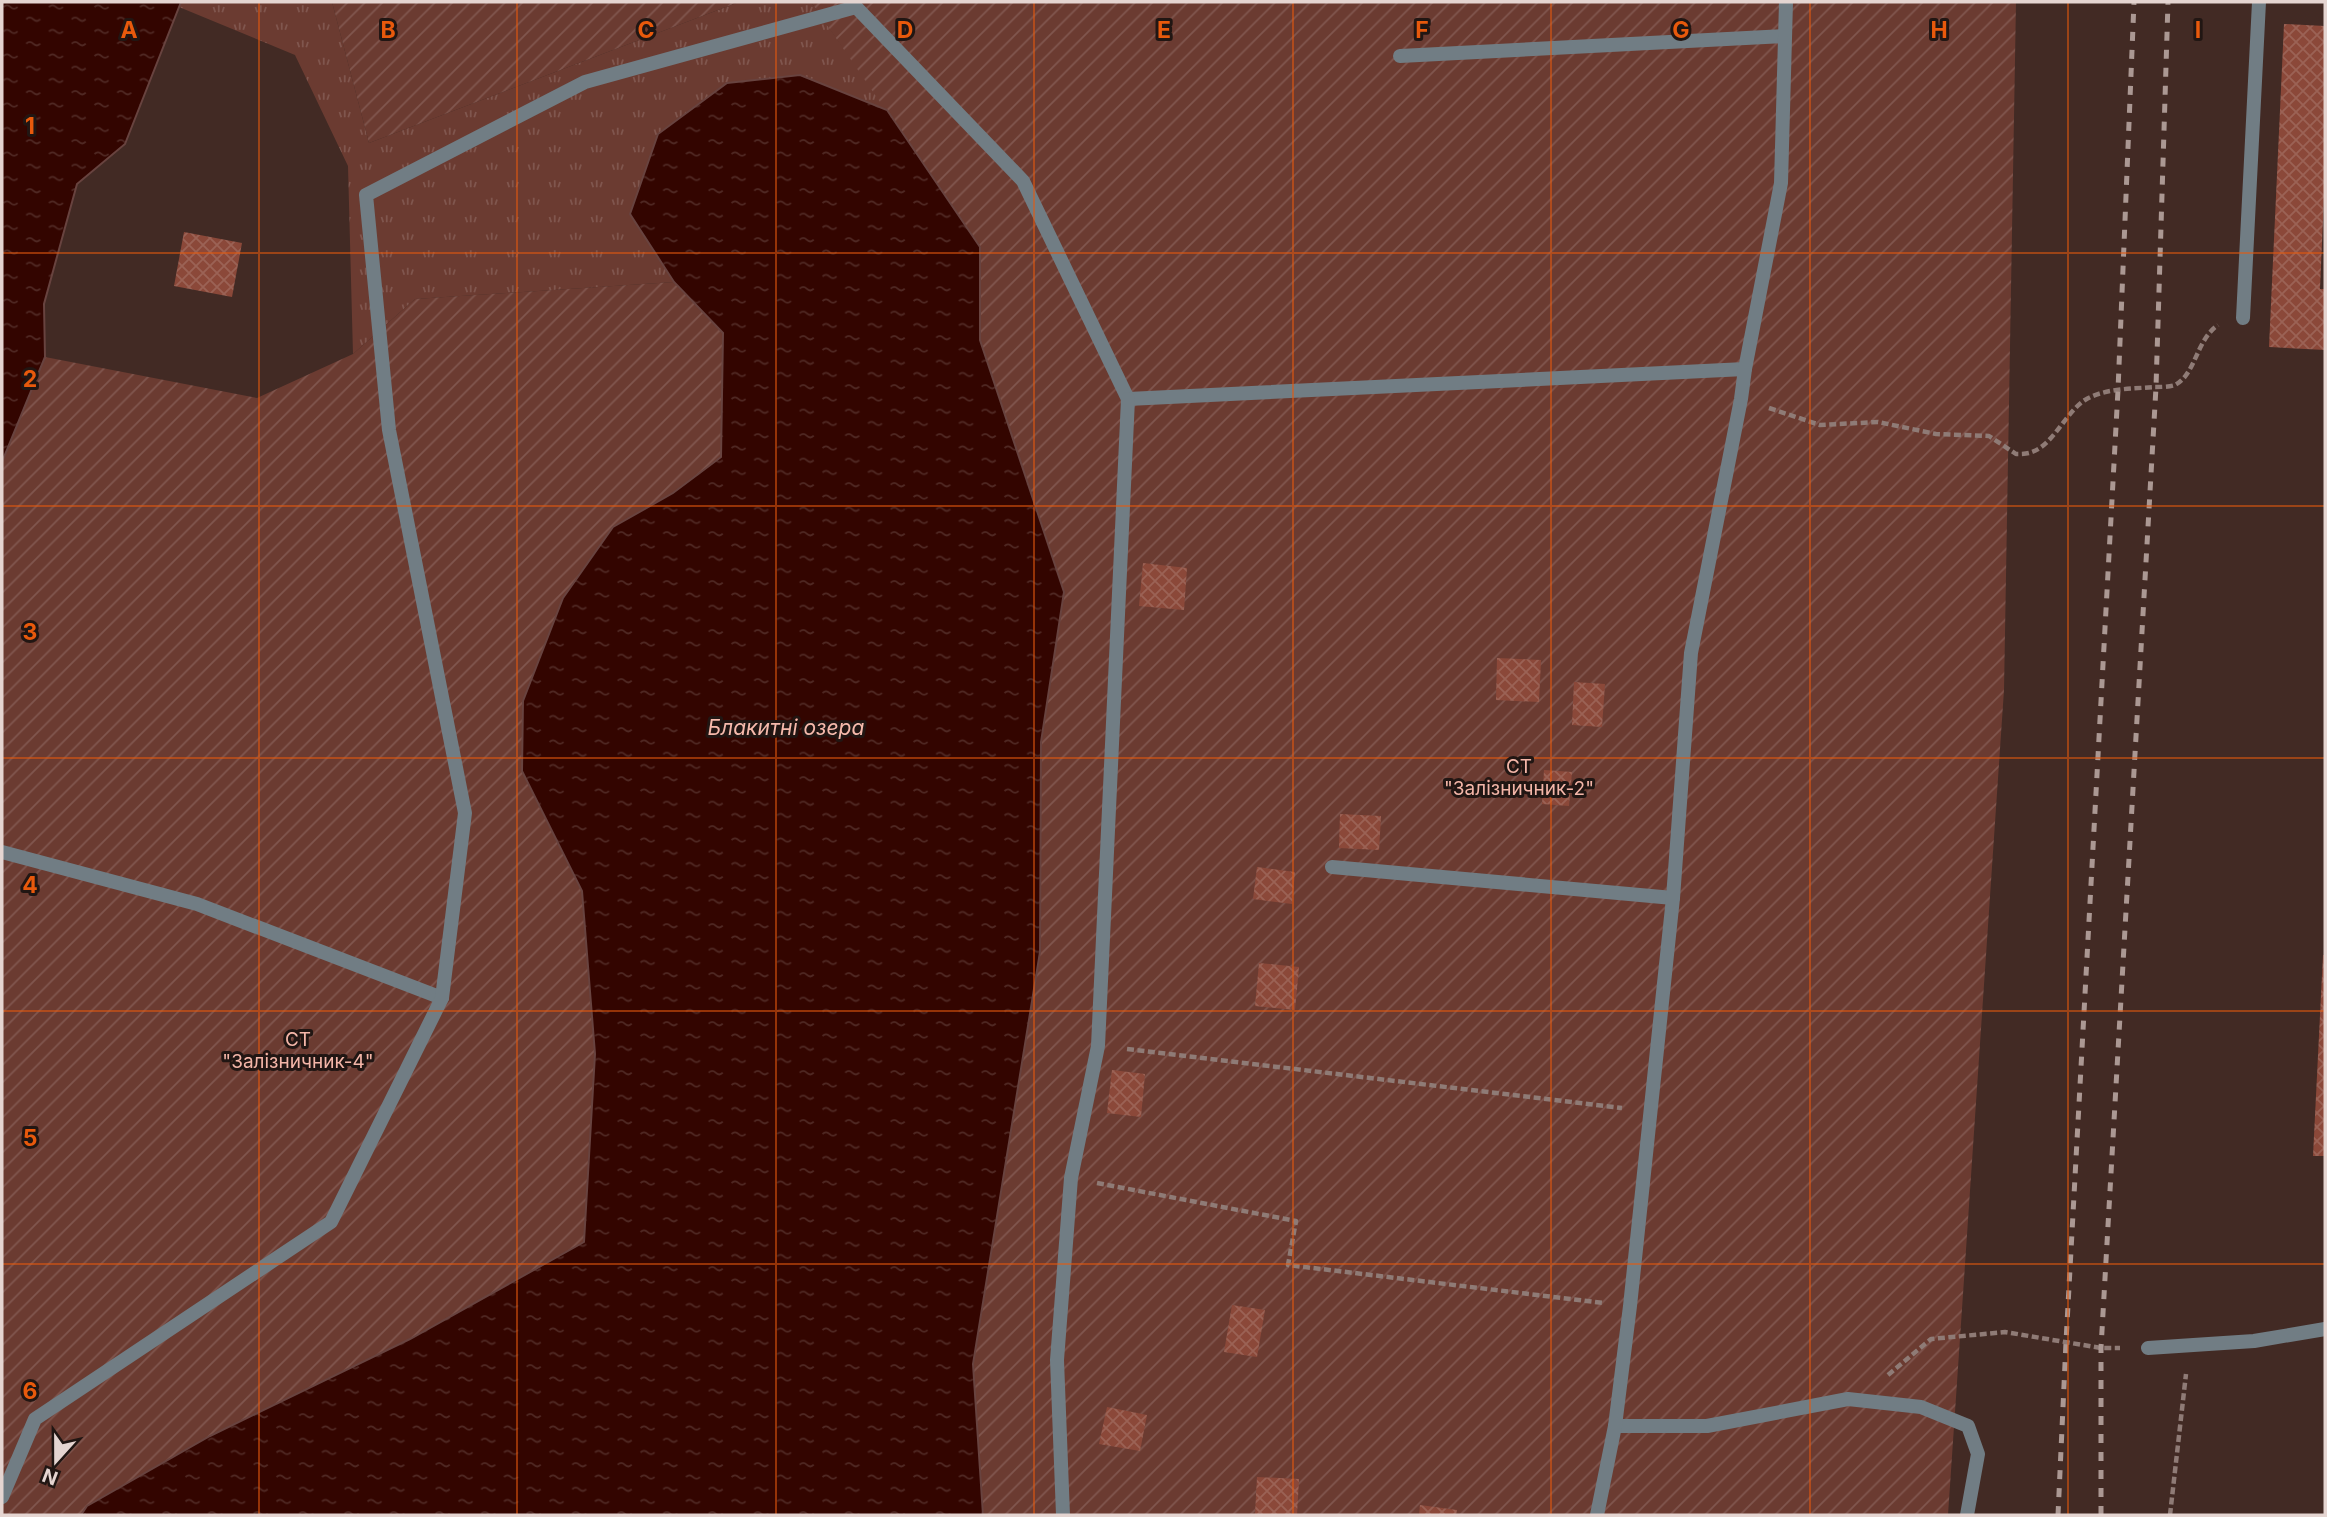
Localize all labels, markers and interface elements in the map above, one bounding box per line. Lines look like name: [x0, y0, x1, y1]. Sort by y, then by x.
text: A: [120, 16, 138, 44]
text: B: [380, 16, 396, 44]
text: C: [637, 16, 655, 44]
text: D: [897, 16, 913, 44]
text: E: [1157, 16, 1171, 44]
text: F: [1415, 16, 1429, 44]
text: G: [1672, 16, 1690, 44]
text: H: [1930, 16, 1948, 44]
text: I: [2195, 16, 2201, 44]
text: 1: [25, 112, 35, 140]
text: 2: [23, 365, 37, 393]
text: 3: [23, 618, 37, 646]
water label: Блакитні озера: [708, 715, 865, 740]
park label: СТ "Залізничник-2": [1444, 755, 1594, 800]
text: 4: [22, 871, 38, 899]
park label: СТ "Залізничник-4": [222, 1028, 374, 1073]
text: 5: [23, 1124, 37, 1152]
text: 6: [23, 1377, 37, 1405]
north arrow: [21, 1426, 91, 1496]
text: N: [39, 1463, 61, 1490]

